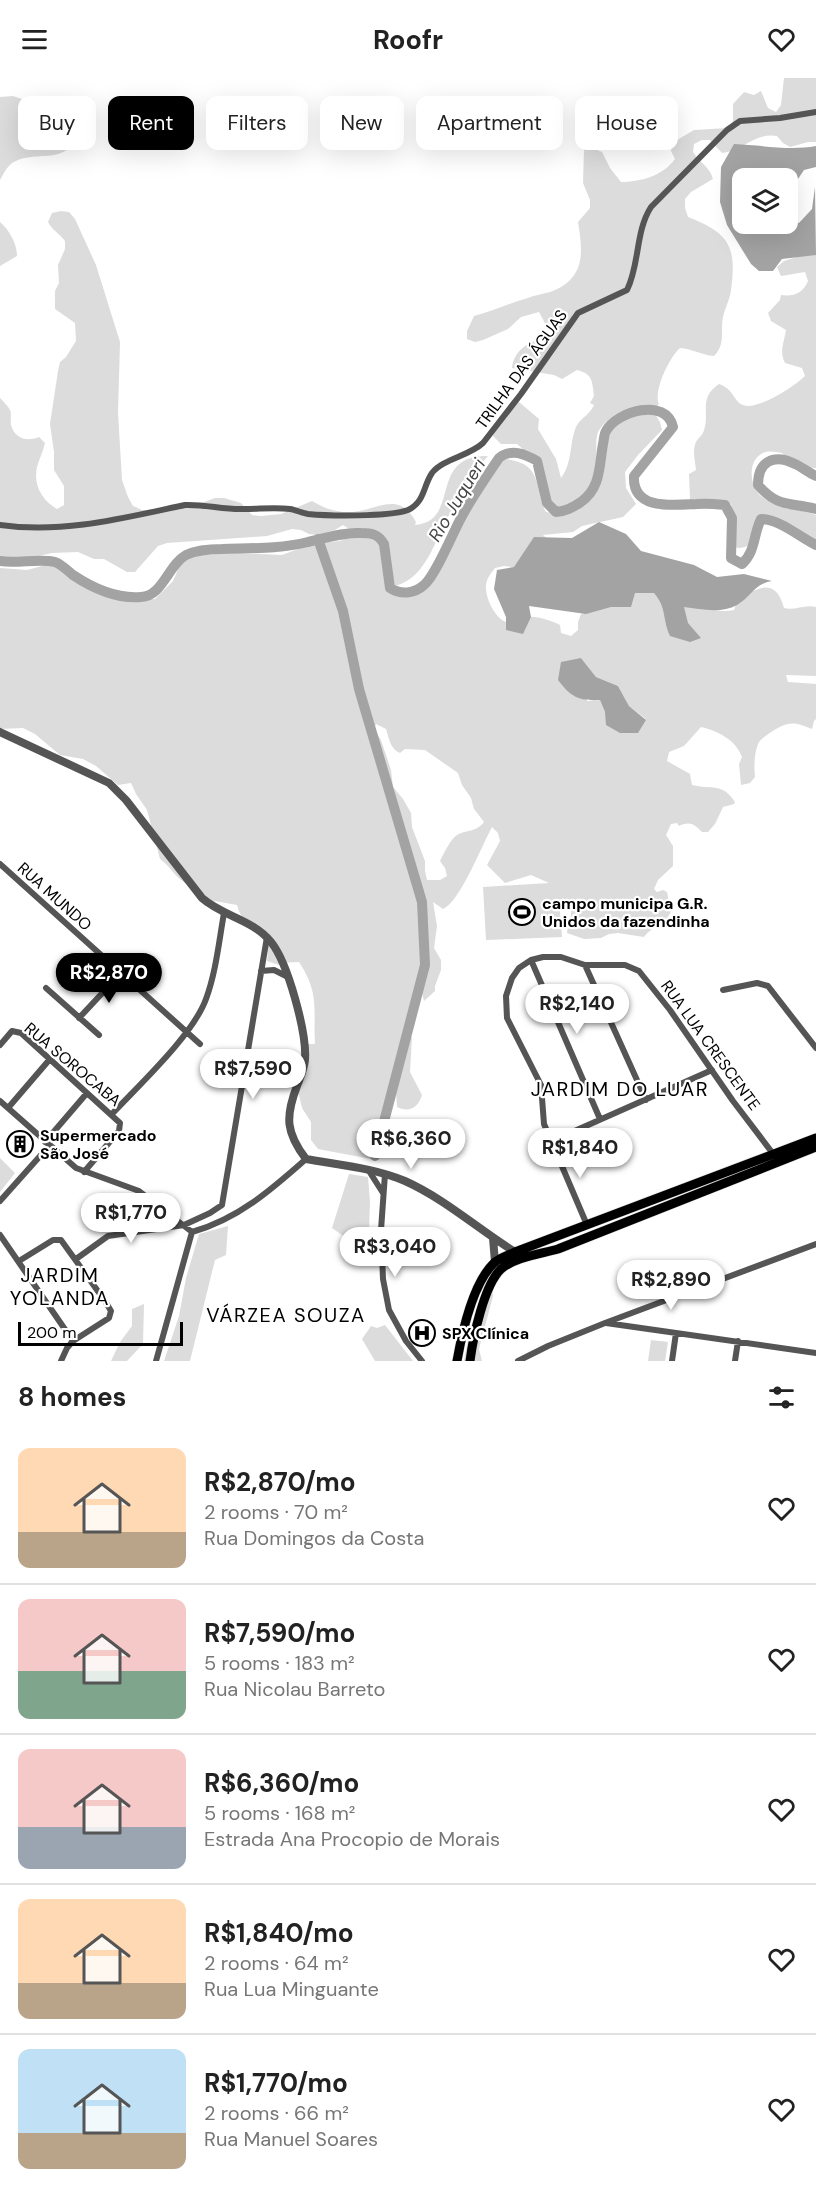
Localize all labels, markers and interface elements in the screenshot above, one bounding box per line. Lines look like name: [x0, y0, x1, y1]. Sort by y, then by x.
text: Roofr: [373, 22, 443, 57]
icon: menu: [18, 23, 51, 56]
icon: heart: [765, 23, 798, 56]
chip: Buy: [18, 96, 96, 150]
chip: Rent: [108, 96, 194, 150]
chip: Filters: [206, 96, 308, 150]
chip: New: [320, 96, 404, 150]
chip: Apartment: [416, 96, 563, 150]
chip: House: [575, 96, 678, 150]
map controls: [732, 168, 798, 234]
button: layers: [732, 168, 798, 234]
street label: TRILHA DAS ÁGUAS: [471, 305, 572, 433]
water label: Rio Juqueri: [423, 453, 492, 546]
street label: RUA MUNDO: [13, 858, 96, 935]
place label: campo municipa G.R. Unidos da fazendinha: [542, 893, 710, 932]
sports icon: campo municipa G.R. Unidos da fazendinha: [507, 897, 537, 927]
pin: R$2,870: [54, 953, 164, 1004]
text: R$2,870: [70, 959, 148, 985]
street label: RUA LUA CRESCENTE: [656, 976, 765, 1115]
pin: R$2,140: [522, 984, 632, 1035]
text: R$2,140: [539, 990, 615, 1016]
street label: RUA SOROCABA: [20, 1018, 126, 1111]
pin: R$7,590: [198, 1049, 308, 1100]
text: R$7,590: [214, 1055, 292, 1081]
district label: JARDIM DO LUAR: [531, 1076, 709, 1102]
pin: R$6,360: [356, 1119, 466, 1170]
place label: Supermercado São José: [40, 1125, 157, 1164]
text: R$6,360: [370, 1125, 452, 1151]
pin: R$1,840: [525, 1128, 635, 1179]
building icon: Supermercado São José: [5, 1129, 35, 1159]
text: R$1,840: [542, 1134, 618, 1160]
pin: R$1,770: [76, 1193, 186, 1244]
text: R$1,770: [95, 1199, 167, 1225]
pin: R$3,040: [340, 1227, 450, 1278]
text: R$3,040: [354, 1233, 436, 1259]
pin: R$2,890: [616, 1260, 726, 1311]
district label: JARDIM YOLANDA: [10, 1262, 110, 1311]
text: R$2,890: [631, 1266, 711, 1292]
district label: VÁRZEA SOUZA: [206, 1302, 366, 1328]
hospital icon: SPX Clínica: [407, 1318, 437, 1348]
scale bar: [18, 1319, 183, 1346]
text: 200 m: [27, 1322, 76, 1343]
place label: SPX Clínica: [442, 1323, 529, 1344]
text: 8 homes: [18, 1380, 126, 1414]
icon: filters: [765, 1381, 798, 1414]
text: R$2,870/mo: [204, 1465, 356, 1499]
icon: home: [66, 1472, 138, 1544]
icon: heart: [765, 1492, 798, 1525]
text: 2 rooms · 70 m²: [204, 1499, 348, 1525]
text: Rua Domingos da Costa: [204, 1525, 425, 1551]
text: R$7,590/mo: [204, 1616, 355, 1650]
icon: home: [66, 1623, 138, 1695]
icon: heart: [765, 1643, 798, 1676]
text: 5 rooms · 183 m²: [204, 1650, 355, 1676]
text: Rua Nicolau Barreto: [204, 1676, 385, 1702]
text: R$6,360/mo: [204, 1766, 359, 1800]
icon: home: [66, 1773, 138, 1845]
icon: heart: [765, 1793, 798, 1826]
text: 5 rooms · 168 m²: [204, 1800, 355, 1826]
text: Estrada Ana Procopio de Morais: [204, 1826, 500, 1852]
text: R$1,840/mo: [204, 1916, 354, 1950]
icon: home: [66, 1923, 138, 1995]
icon: heart: [765, 1943, 798, 1976]
text: 2 rooms · 64 m²: [204, 1950, 348, 1976]
text: Rua Lua Minguante: [204, 1976, 379, 2002]
text: R$1,770/mo: [204, 2066, 348, 2100]
icon: home: [66, 2073, 138, 2145]
icon: heart: [765, 2093, 798, 2126]
text: 2 rooms · 66 m²: [204, 2100, 349, 2126]
text: Rua Manuel Soares: [204, 2126, 378, 2152]

